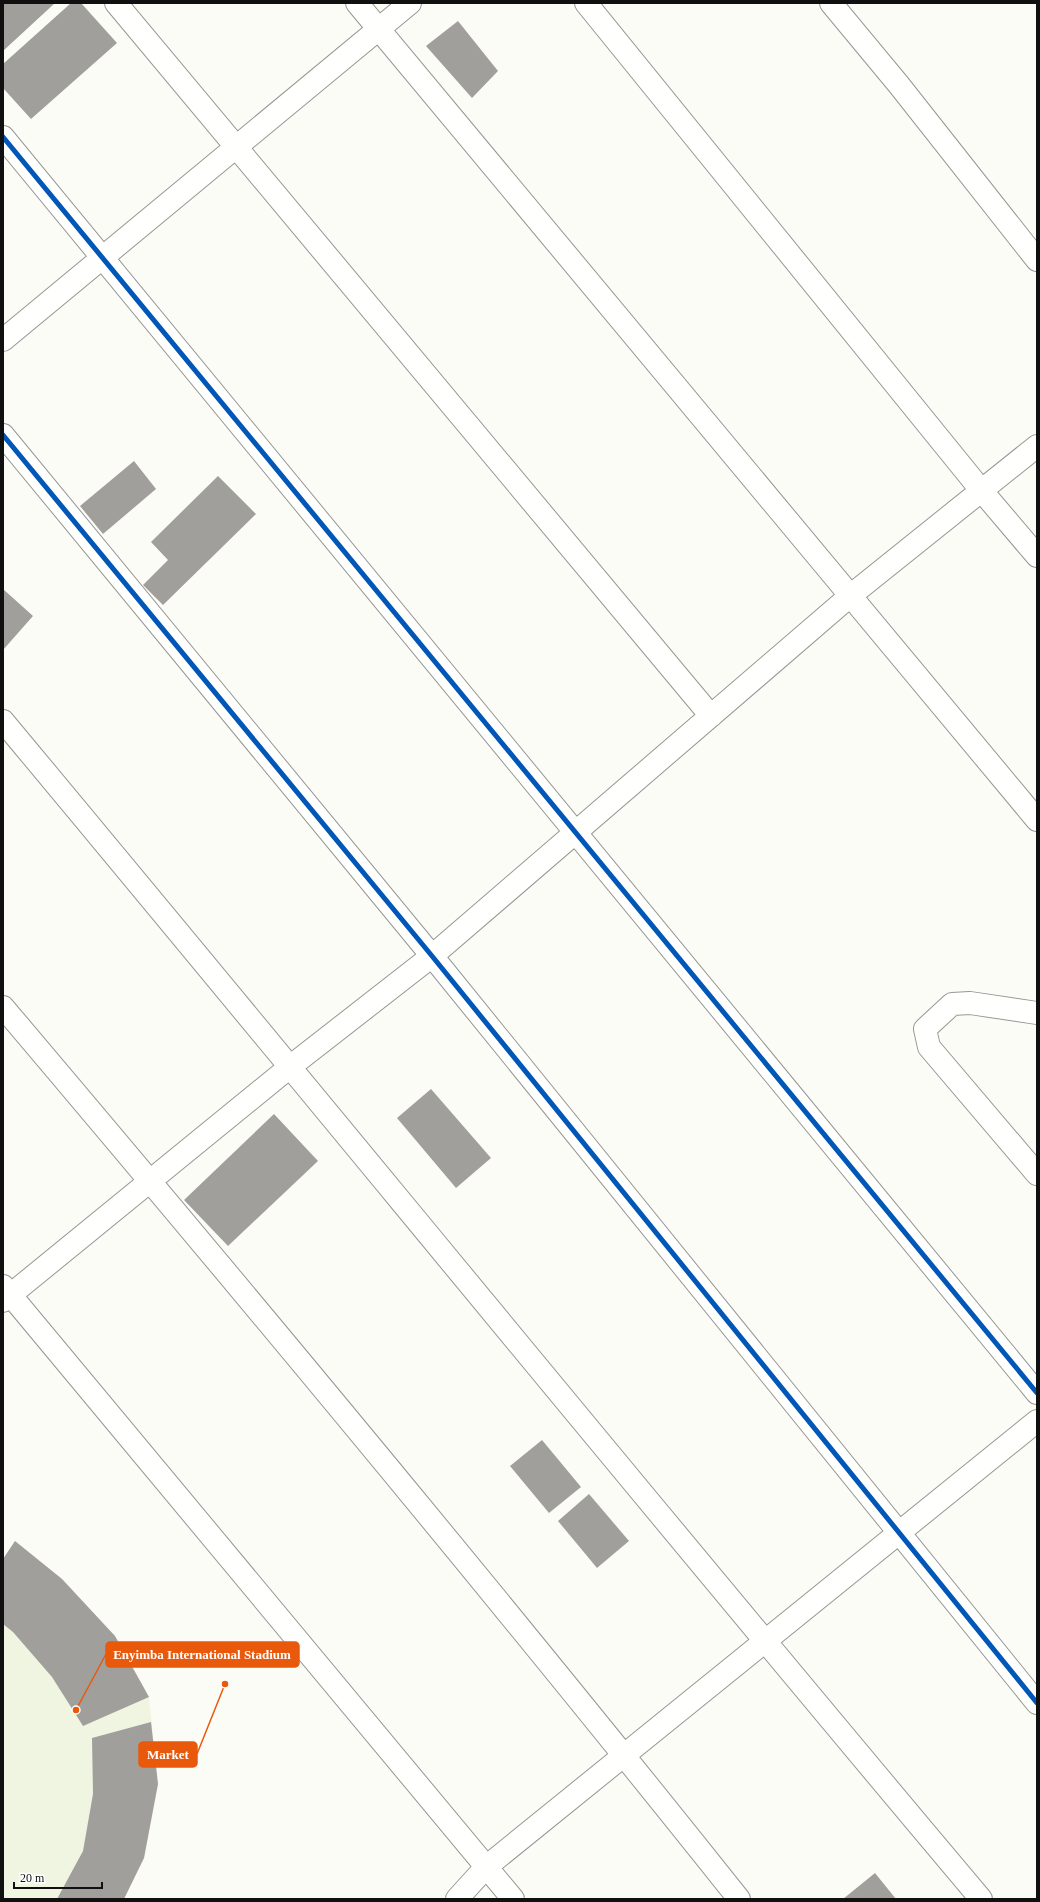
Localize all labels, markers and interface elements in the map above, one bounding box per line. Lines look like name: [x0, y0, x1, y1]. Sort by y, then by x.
callout: Enyimba International Stadium: [106, 1642, 299, 1667]
text: Enyimba International Stadium: [113, 1647, 291, 1662]
callout: Market: [139, 1742, 197, 1767]
text: Market: [147, 1747, 190, 1762]
scale bar: [14, 1864, 102, 1890]
text: 20 m: [20, 1871, 45, 1885]

